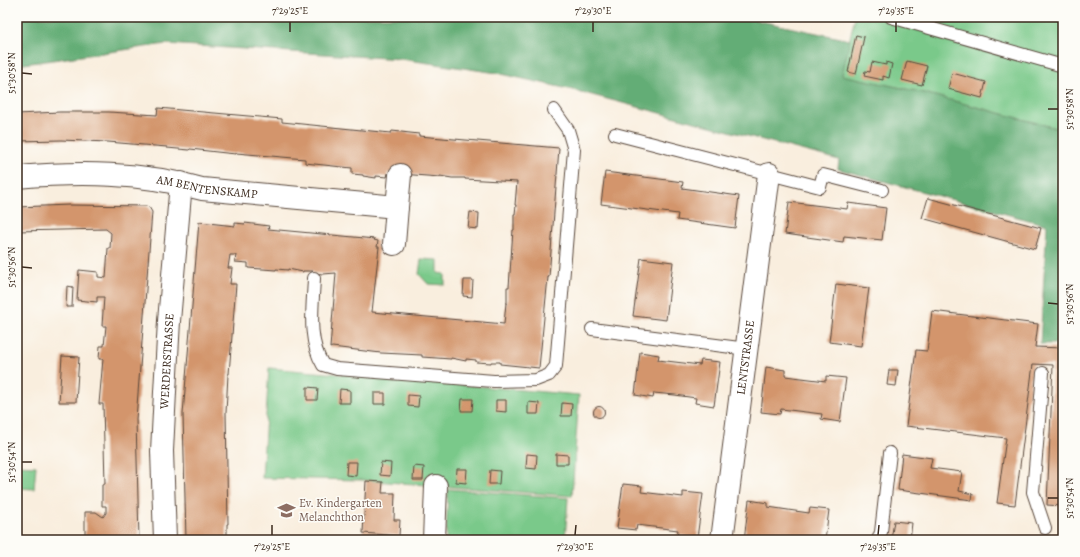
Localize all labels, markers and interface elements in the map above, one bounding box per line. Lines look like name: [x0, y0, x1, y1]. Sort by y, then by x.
text: 7°29'25"E: [272, 4, 308, 17]
text: 7°29'30"E: [575, 4, 611, 17]
text: 7°29'35"E: [878, 4, 914, 17]
text: 51°30'58"N: [5, 52, 18, 94]
text: 51°30'58"N: [1063, 88, 1076, 130]
street label: AM BENTENSKAMP: [154, 171, 259, 202]
text: 51°30'56"N: [5, 246, 18, 288]
text: 51°30'56"N: [1063, 283, 1076, 325]
street label: WERDERSTRASSE: [156, 313, 178, 410]
street label: LENTSTRASSE: [733, 319, 758, 396]
text: 51°30'54"N: [5, 442, 18, 483]
text: 51°30'54"N: [1063, 478, 1076, 519]
place label: Ev. Kindergarten Melanchthon: [299, 495, 382, 525]
school or university icon: Ev. Kindergarten Melanchthon: [276, 500, 296, 520]
text: 7°29'25"E: [254, 540, 290, 553]
text: 7°29'30"E: [557, 540, 593, 553]
text: 7°29'35"E: [860, 540, 896, 553]

